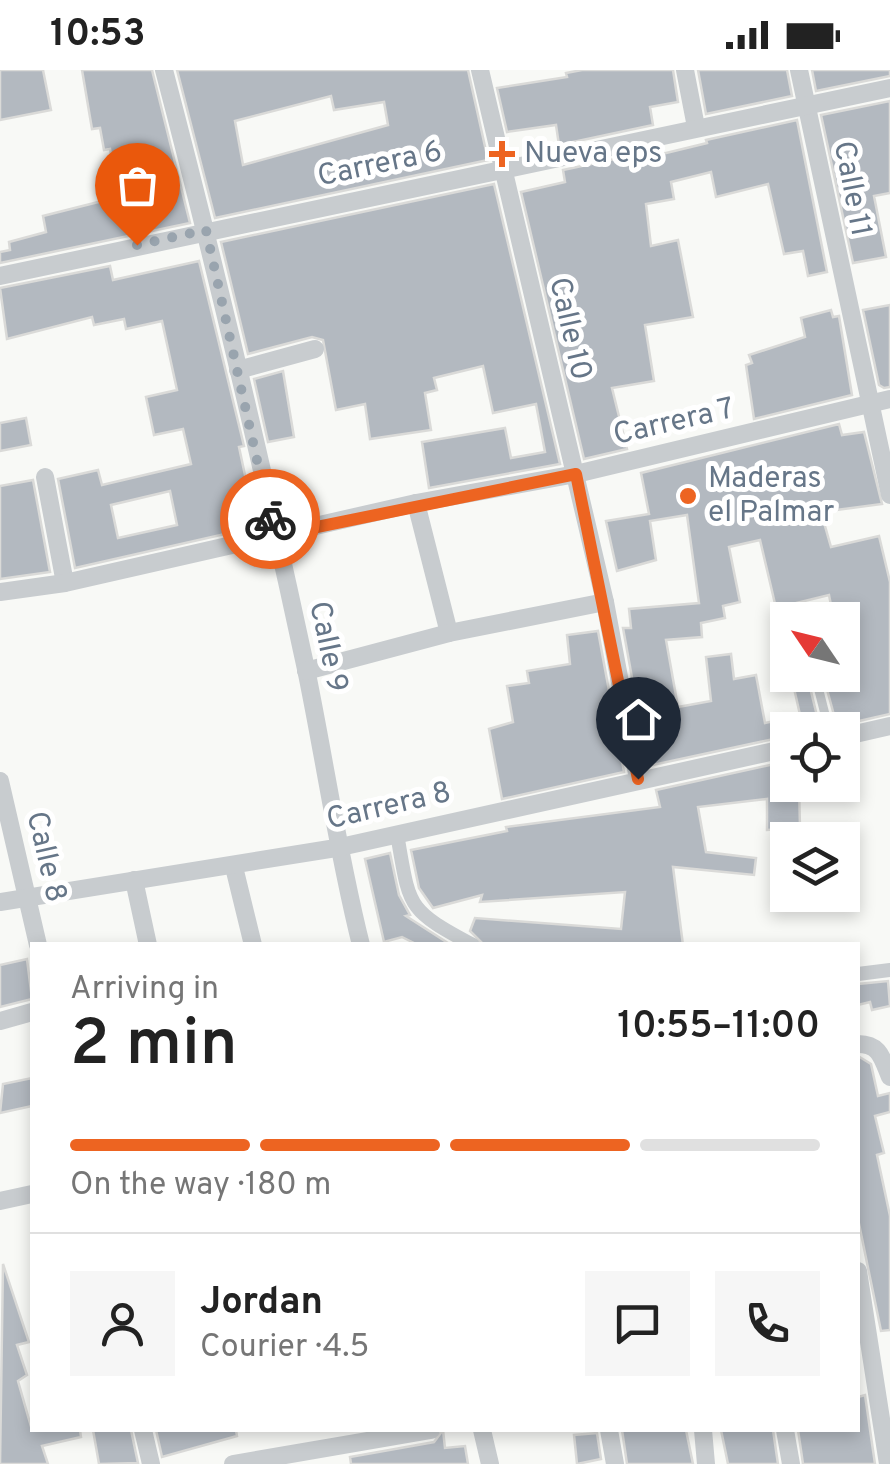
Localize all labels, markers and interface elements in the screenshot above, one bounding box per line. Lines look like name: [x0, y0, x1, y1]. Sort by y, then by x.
text: 10:53: [50, 11, 145, 60]
street label: Carrera 6: [314, 134, 446, 196]
place label: Nueva eps: [524, 136, 662, 173]
street label: Calle 11: [824, 138, 878, 240]
marker: Nueva eps: [489, 141, 515, 167]
pin: [95, 143, 180, 246]
icon: bag: [110, 158, 165, 213]
street label: Calle 10: [539, 274, 599, 384]
street label: Carrera 7: [610, 391, 738, 455]
place label: Maderas el Palmar: [708, 461, 835, 532]
courier: [220, 469, 320, 569]
marker: Maderas el Palmar: [677, 485, 699, 507]
icon: bike: [243, 492, 298, 547]
street label: Calle 9: [299, 598, 355, 696]
north arrow: [770, 602, 860, 692]
map controls: [770, 602, 860, 912]
pin: [596, 677, 681, 780]
icon: home: [611, 692, 666, 747]
button: locate: [770, 712, 860, 802]
street label: Carrera 8: [323, 775, 455, 839]
street label: Calle 8: [17, 808, 73, 906]
button: layers: [770, 822, 860, 912]
text: Arriving in: [70, 970, 219, 1010]
text: 10:55–11:00: [617, 1003, 820, 1052]
text: 2 min: [70, 1006, 238, 1088]
text: On the way · 180 m: [70, 1166, 331, 1206]
button: person: [70, 1271, 175, 1376]
button: chat: [585, 1271, 690, 1376]
button: phone: [715, 1271, 820, 1376]
text: Jordan: [200, 1279, 323, 1328]
text: Courier · 4.5: [200, 1328, 369, 1368]

